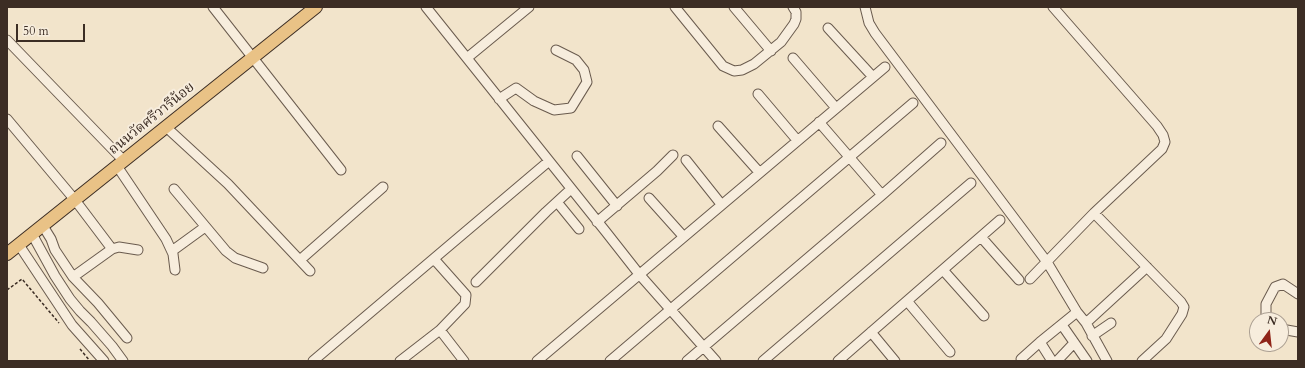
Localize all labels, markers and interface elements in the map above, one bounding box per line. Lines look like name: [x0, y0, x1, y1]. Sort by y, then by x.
scale bar: [18, 16, 87, 42]
text: 50 m: [23, 23, 49, 39]
street label: ถนนวัดศรีวารีน้อย: [106, 79, 198, 159]
north arrow: [1249, 312, 1289, 352]
text: N: [1265, 312, 1279, 329]

